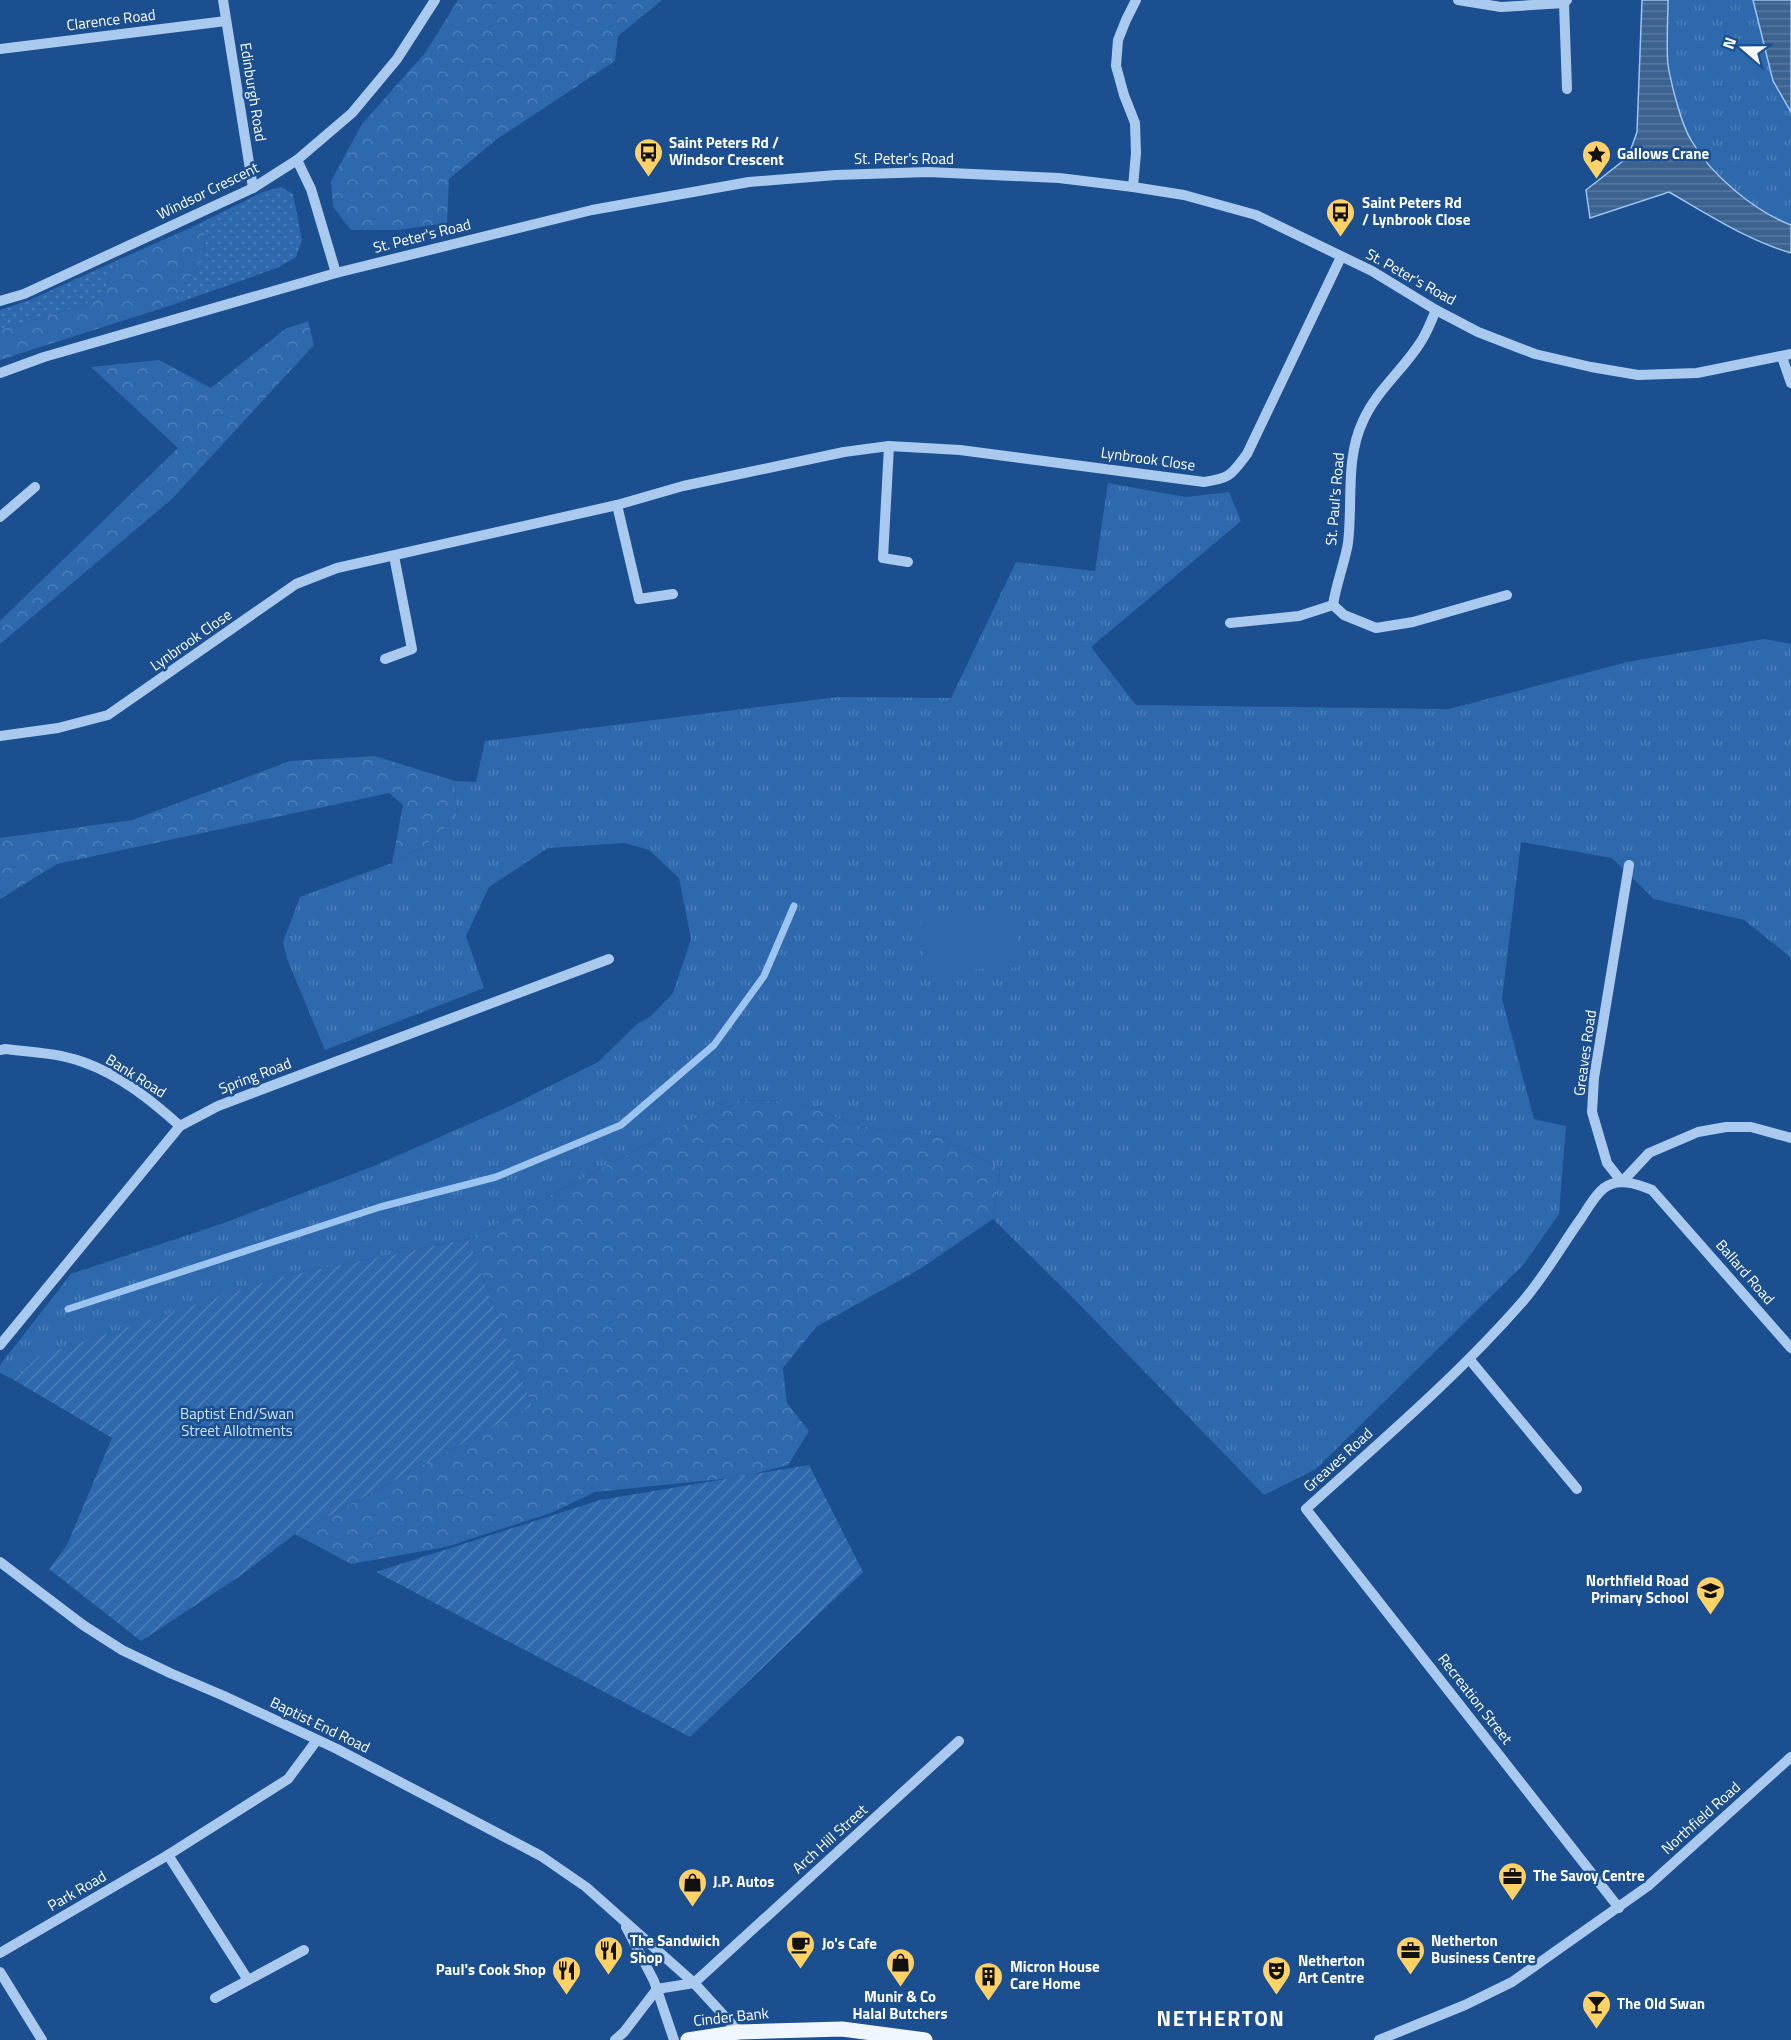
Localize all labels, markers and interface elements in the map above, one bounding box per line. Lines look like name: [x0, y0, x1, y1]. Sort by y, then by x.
street label: Clarence Road: [65, 3, 157, 36]
north arrow: [1713, 18, 1773, 78]
text: N: [1716, 34, 1742, 52]
street label: Edinburgh Road: [234, 41, 273, 143]
place label: Saint Peters Rd / Windsor Crescent: [669, 131, 784, 171]
bus stop icon: Saint Peters Rd / Windsor Crescent: [632, 136, 664, 178]
place icon: Gallows Crane: [1580, 138, 1612, 180]
place label: Gallows Crane: [1617, 142, 1710, 165]
street label: St. Peter's Road: [854, 147, 954, 170]
street label: Windsor Crescent: [153, 156, 263, 225]
place label: Saint Peters Rd / Lynbrook Close: [1362, 191, 1471, 231]
bus stop icon: Saint Peters Rd / Lynbrook Close: [1325, 196, 1357, 238]
street label: St. Peter's Road: [371, 212, 473, 259]
street label: St. Peter's Road: [1362, 242, 1461, 311]
street label: Lynbrook Close: [1099, 440, 1197, 477]
street label: St. Paul's Road: [1319, 451, 1350, 546]
street label: Lynbrook Close: [145, 603, 236, 676]
street label: Greaves Road: [1567, 1008, 1602, 1097]
street label: Bank Road: [101, 1048, 171, 1103]
street label: Spring Road: [215, 1051, 294, 1100]
street label: Ballard Road: [1710, 1234, 1780, 1309]
park label: Baptist End/Swan Street Allotments: [180, 1402, 294, 1442]
street label: Greaves Road: [1298, 1422, 1378, 1497]
place label: Northfield Road Primary School: [1586, 1569, 1689, 1609]
school or university icon: Northfield Road Primary School: [1694, 1574, 1726, 1616]
street label: Recreation Street: [1433, 1648, 1519, 1750]
street label: Baptist End Road: [266, 1690, 374, 1759]
street label: Northfield Road: [1656, 1776, 1745, 1859]
street label: Arch Hill Street: [787, 1798, 873, 1879]
office icon: The Savoy Centre: [1496, 1860, 1528, 1902]
street label: Park Road: [43, 1864, 110, 1917]
place label: The Savoy Centre: [1533, 1864, 1645, 1887]
shop icon: J.P. Autos: [676, 1866, 708, 1908]
place label: J.P. Autos: [713, 1870, 774, 1893]
cafe icon: Jo's Cafe: [785, 1928, 817, 1970]
place label: The Sandwich Shop: [630, 1929, 720, 1969]
place label: Netherton Business Centre: [1431, 1929, 1536, 1969]
place label: Jo's Cafe: [822, 1932, 877, 1955]
restaurant icon: The Sandwich Shop: [593, 1934, 625, 1976]
office icon: Netherton Business Centre: [1394, 1934, 1426, 1976]
shop icon: Munir & Co Halal Butchers: [884, 1946, 916, 1988]
place label: Netherton Art Centre: [1298, 1949, 1365, 1989]
restaurant icon: Paul's Cook Shop: [551, 1954, 583, 1996]
theatre icon: Netherton Art Centre: [1261, 1954, 1293, 1996]
place label: Micron House Care Home: [1010, 1955, 1100, 1995]
place label: Paul's Cook Shop: [436, 1958, 546, 1981]
building icon: Micron House Care Home: [973, 1960, 1005, 2002]
place label: Munir & Co Halal Butchers: [852, 1985, 948, 2025]
bar icon: The Old Swan: [1580, 1988, 1612, 2030]
place label: The Old Swan: [1617, 1992, 1705, 2015]
street label: Cinder Bank: [692, 2001, 770, 2032]
district label: NETHERTON: [1157, 2002, 1285, 2034]

